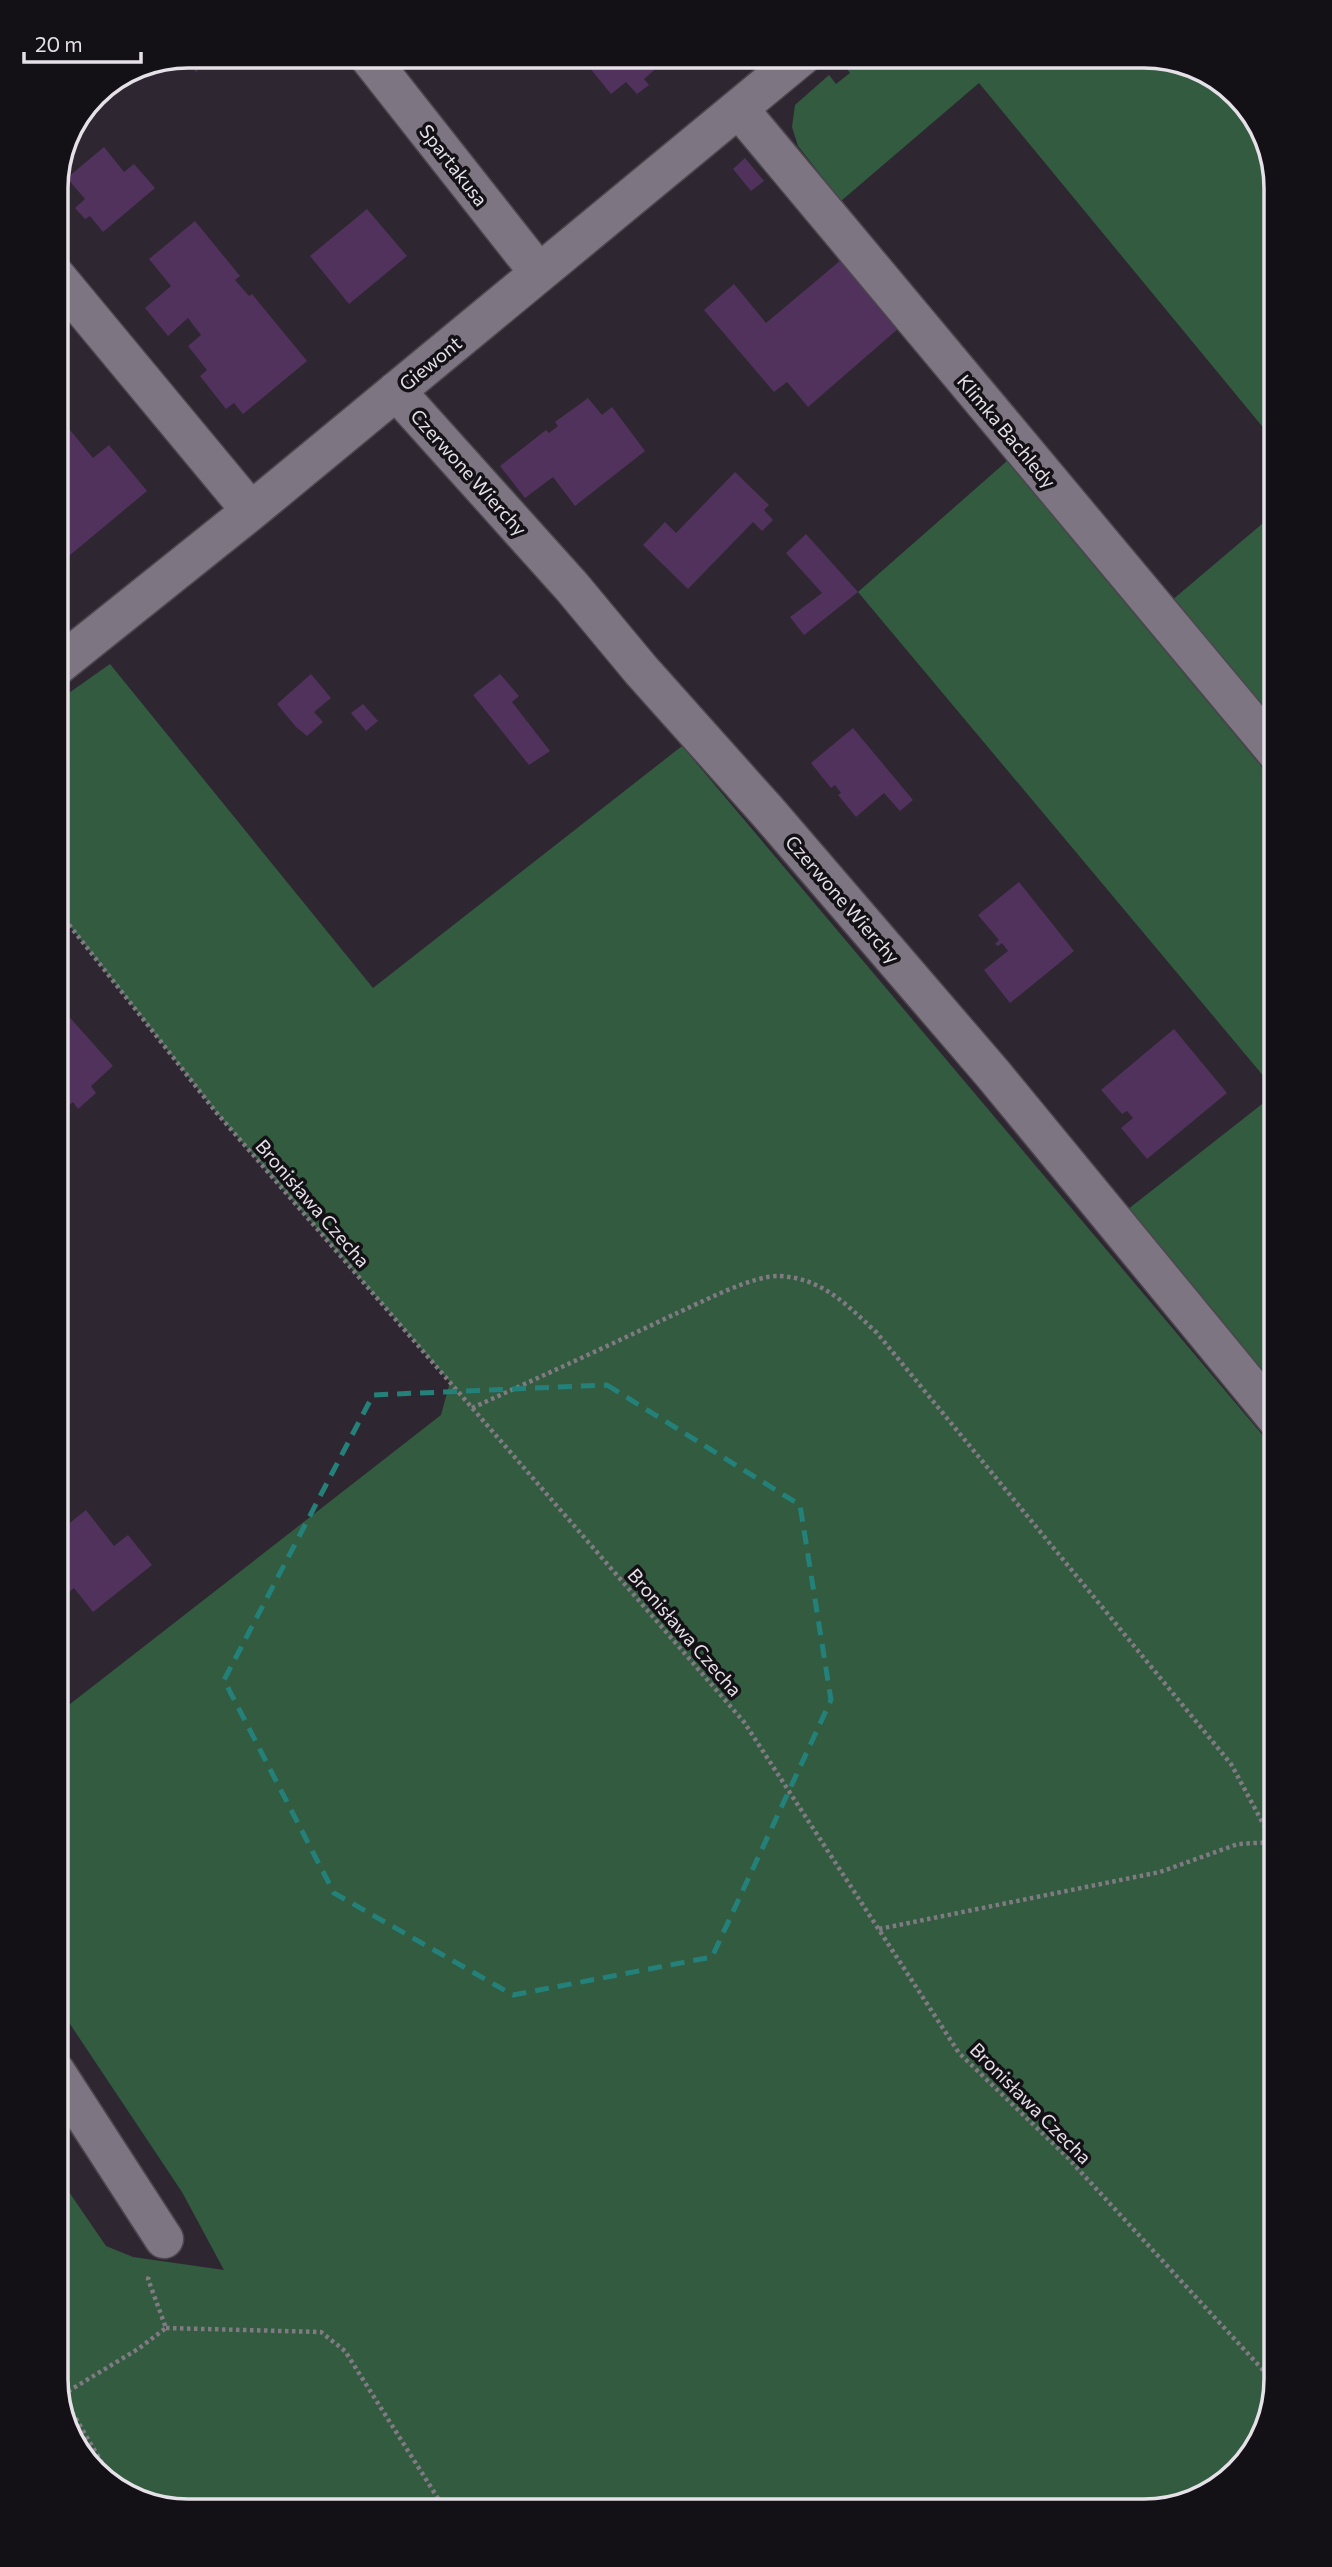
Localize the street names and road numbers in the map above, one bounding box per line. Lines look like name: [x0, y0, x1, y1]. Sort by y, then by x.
street label: Spartakusa: [415, 120, 493, 210]
street label: Giewont: [394, 331, 466, 395]
street label: Klimka Bachledy: [953, 370, 1061, 493]
street label: Czerwone Wierchy: [406, 404, 532, 540]
street label: Czerwone Wierchy: [781, 830, 905, 968]
street label: Bronisława Czecha: [251, 1134, 375, 1272]
street label: Bronisława Czecha: [623, 1563, 747, 1701]
street label: Bronisława Czecha: [966, 2038, 1096, 2168]

